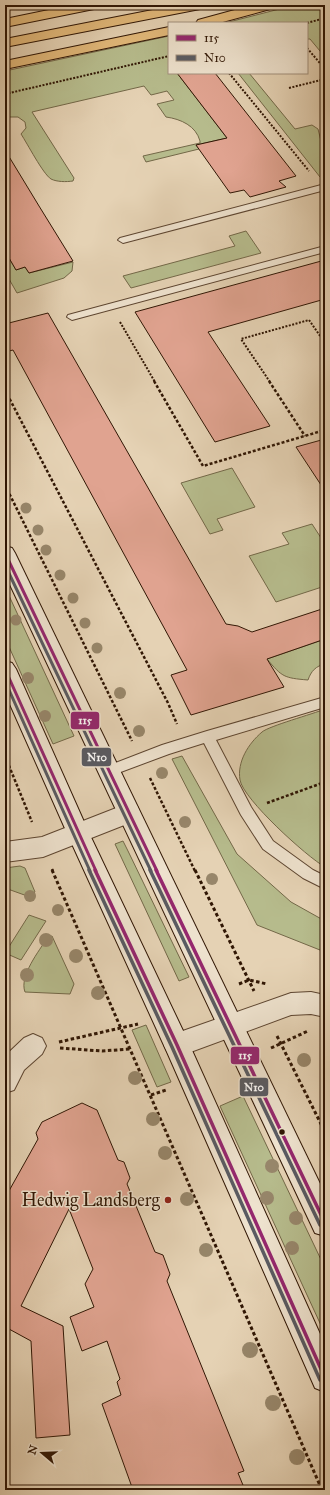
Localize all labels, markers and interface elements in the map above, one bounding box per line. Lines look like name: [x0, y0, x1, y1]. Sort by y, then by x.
legend: [168, 22, 308, 74]
text: 115: [204, 31, 219, 45]
text: N10: [204, 51, 226, 65]
line badge: 115: [70, 711, 100, 730]
text: 115: [78, 714, 93, 727]
line badge: N10: [81, 747, 112, 767]
text: N10: [87, 751, 108, 764]
line badge: 115: [230, 1046, 260, 1065]
text: 115: [238, 1049, 253, 1062]
line badge: N10: [239, 1077, 269, 1097]
text: N10: [244, 1081, 265, 1094]
unlabelled marker: [277, 1127, 287, 1137]
place label: Hedwig Landsberg: [22, 1189, 161, 1212]
marker: Hedwig Landsberg: [163, 1195, 173, 1205]
north arrow: [22, 1433, 62, 1473]
text: N: [25, 1443, 41, 1456]

